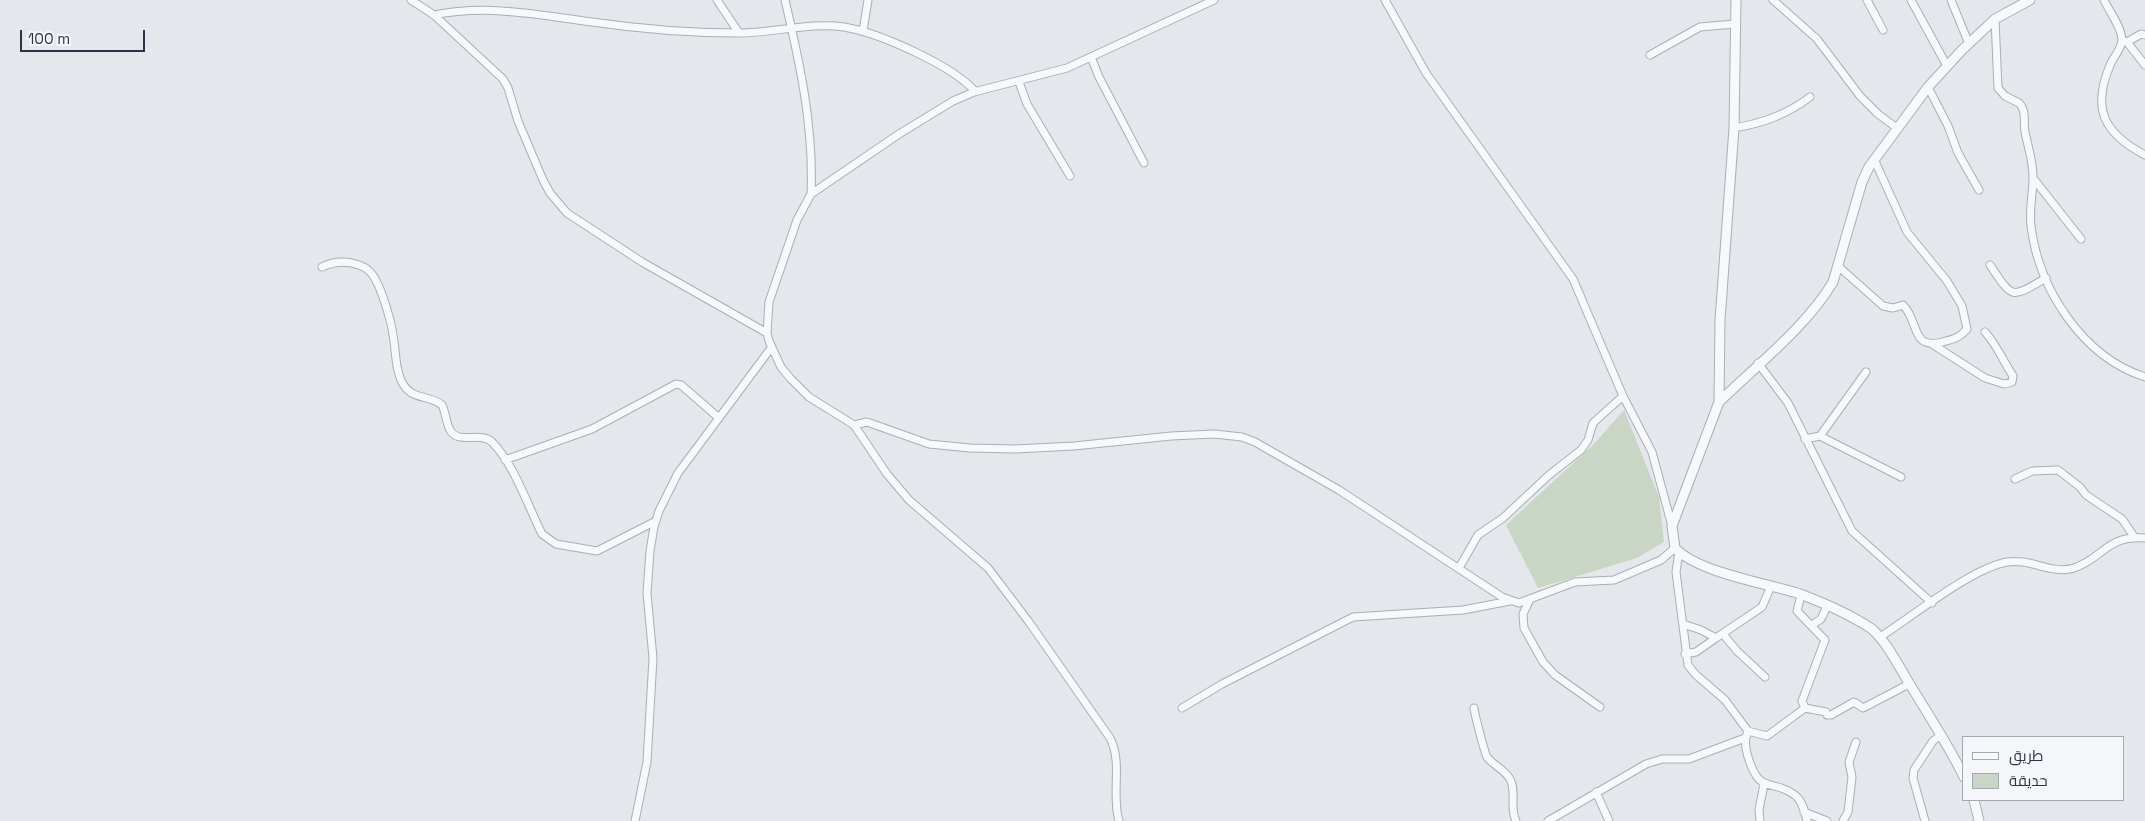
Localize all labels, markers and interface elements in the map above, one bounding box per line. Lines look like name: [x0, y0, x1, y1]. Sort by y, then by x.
scale bar: [22, 20, 148, 52]
text: 100 m: [28, 29, 70, 48]
legend: [1962, 736, 2125, 801]
text: طريق: [2009, 746, 2043, 765]
text: حديقة: [2009, 771, 2048, 790]

